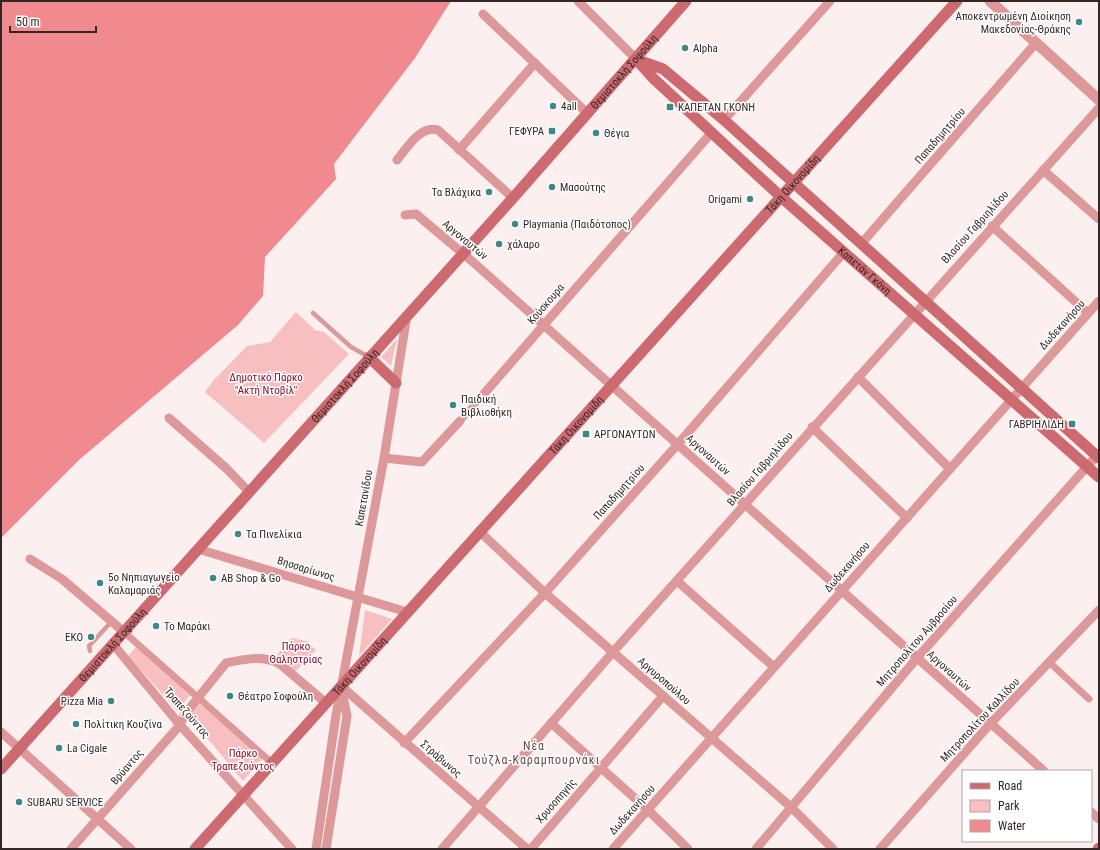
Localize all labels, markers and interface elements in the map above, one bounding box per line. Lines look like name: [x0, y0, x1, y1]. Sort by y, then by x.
scale bar: [10, 8, 96, 34]
place label: Αποκεντρωμένη Διοίκηση Μακεδονίας-Θράκης: [956, 10, 1071, 36]
text: 50 m: [16, 15, 40, 29]
marker: Αποκεντρωμένη Διοίκηση Μακεδονίας-Θράκης: [1074, 17, 1084, 27]
street label: Θεμιστοκλή Σοφούλη: [588, 32, 660, 112]
place label: Alpha: [693, 42, 718, 55]
marker: Alpha: [680, 43, 690, 53]
place label: 4all: [561, 100, 577, 113]
marker: 4all: [548, 101, 558, 111]
place label: ΚΑΠΕΤΑΝ ΓΚΟΝΗ: [678, 101, 755, 114]
marker: ΚΑΠΕΤΑΝ ΓΚΟΝΗ: [665, 102, 675, 112]
street label: Παπαδημητρίου: [912, 105, 968, 167]
place label: ΓΕΦΥΡΑ: [509, 125, 545, 138]
marker: ΓΕΦΥΡΑ: [547, 126, 557, 136]
place label: Θέγια: [604, 127, 630, 140]
marker: Θέγια: [591, 128, 601, 138]
street label: Τάκη Οικονομίδη: [763, 152, 822, 216]
place label: Μασούτης: [560, 181, 606, 194]
marker: Μασούτης: [547, 182, 557, 192]
place label: Τα Βλάχικα: [431, 186, 482, 199]
marker: Τα Βλάχικα: [484, 187, 494, 197]
street label: Βλασίου Γαβριηλίδου: [939, 188, 1011, 266]
place label: Origami: [708, 193, 742, 206]
marker: Origami: [745, 194, 755, 204]
street label: Αργοναυτών: [440, 217, 490, 263]
place label: Playmania (Παιδότοπος): [523, 218, 631, 231]
marker: Playmania (Παιδότοπος): [510, 219, 520, 229]
place label: χάλαρο: [507, 238, 540, 251]
marker: χάλαρο: [494, 239, 504, 249]
street label: Καπετάν Γκόνη: [836, 244, 894, 298]
street label: Κούσκουρα: [525, 281, 567, 327]
street label: Δωδεκανήσου: [1036, 297, 1088, 353]
street label: Θεμιστοκλή Σοφούλη: [308, 346, 381, 425]
park label: Δημοτικό Πάρκο "Ακτή Ντοβίλ": [229, 371, 303, 397]
place label: Παιδική Βιβλιοθήκη: [461, 393, 512, 419]
street label: Τάκη Οικονομίδη: [546, 393, 606, 457]
marker: Παιδική Βιβλιοθήκη: [448, 400, 458, 410]
place label: ΓΑΒΡΙΗΛΙΔΗ: [1009, 418, 1064, 431]
marker: ΓΑΒΡΙΗΛΙΔΗ: [1067, 419, 1077, 429]
place label: ΑΡΓΟΝΑΥΤΩΝ: [594, 428, 656, 441]
marker: ΑΡΓΟΝΑΥΤΩΝ: [581, 429, 591, 439]
street label: Βλασίου Γαβριηλίδου: [724, 429, 796, 509]
street label: Αργοναυτών: [683, 432, 733, 478]
street label: Παπαδημητρίου: [591, 462, 647, 522]
street label: Καπετανίδου: [353, 469, 375, 527]
place label: Τα Πινελίκια: [246, 528, 302, 541]
marker: Τα Πινελίκια: [233, 529, 243, 539]
street label: Δωδεκανήσου: [822, 539, 872, 595]
street label: Βησσαρίωνος: [276, 554, 336, 584]
place label: 5ο Νηπιαγωγείο Καλαμαριάς: [108, 571, 180, 597]
place label: AB Shop & Go: [221, 572, 281, 585]
marker: AB Shop & Go: [208, 573, 218, 583]
marker: 5ο Νηπιαγωγείο Καλαμαριάς: [95, 578, 105, 588]
street label: Μητροπολίτου Αμβροσίου: [874, 593, 960, 689]
street label: Θεμιστοκλή Σοφούλη: [76, 605, 149, 684]
place label: Το Μαράκι: [164, 620, 211, 633]
marker: Το Μαράκι: [151, 621, 161, 631]
place label: EKO: [65, 631, 83, 644]
marker: EKO: [86, 632, 96, 642]
street label: Τάκη Οικονομίδη: [330, 634, 389, 698]
park label: Πάρκο Θαληστρίας: [270, 640, 322, 666]
street label: Αργοναυτών: [924, 648, 974, 694]
street label: Αργυροπούλου: [635, 655, 693, 707]
street label: Μητροπολίτου Καλλίδου: [938, 675, 1022, 765]
street label: Τραπεζούντος: [161, 685, 213, 741]
place label: Θέατρο Σοφούλη: [238, 690, 313, 703]
marker: Θέατρο Σοφούλη: [225, 691, 235, 701]
place label: Pizza Mia: [61, 695, 103, 708]
marker: Pizza Mia: [106, 696, 116, 706]
place label: Πολίτικη Κουζίνα: [84, 718, 162, 731]
marker: Πολίτικη Κουζίνα: [71, 719, 81, 729]
street label: Στράβωνος: [418, 738, 464, 780]
district label: Νέα Τούζλα-Καραμπουρνάκι: [468, 739, 600, 767]
place label: La Cigale: [67, 742, 107, 755]
marker: La Cigale: [54, 743, 64, 753]
street label: Βρύαντος: [108, 747, 146, 787]
park label: Πάρκο Τραπεζούντος: [212, 747, 274, 773]
legend: [962, 770, 1092, 842]
street label: Χρυσοπηγής: [533, 776, 579, 826]
text: Road: [998, 779, 1022, 793]
street label: Δωδεκανήσου: [606, 782, 658, 838]
place label: SUBARU SERVICE: [27, 796, 104, 809]
marker: SUBARU SERVICE: [14, 797, 24, 807]
text: Park: [998, 799, 1020, 813]
text: Water: [998, 819, 1026, 833]

